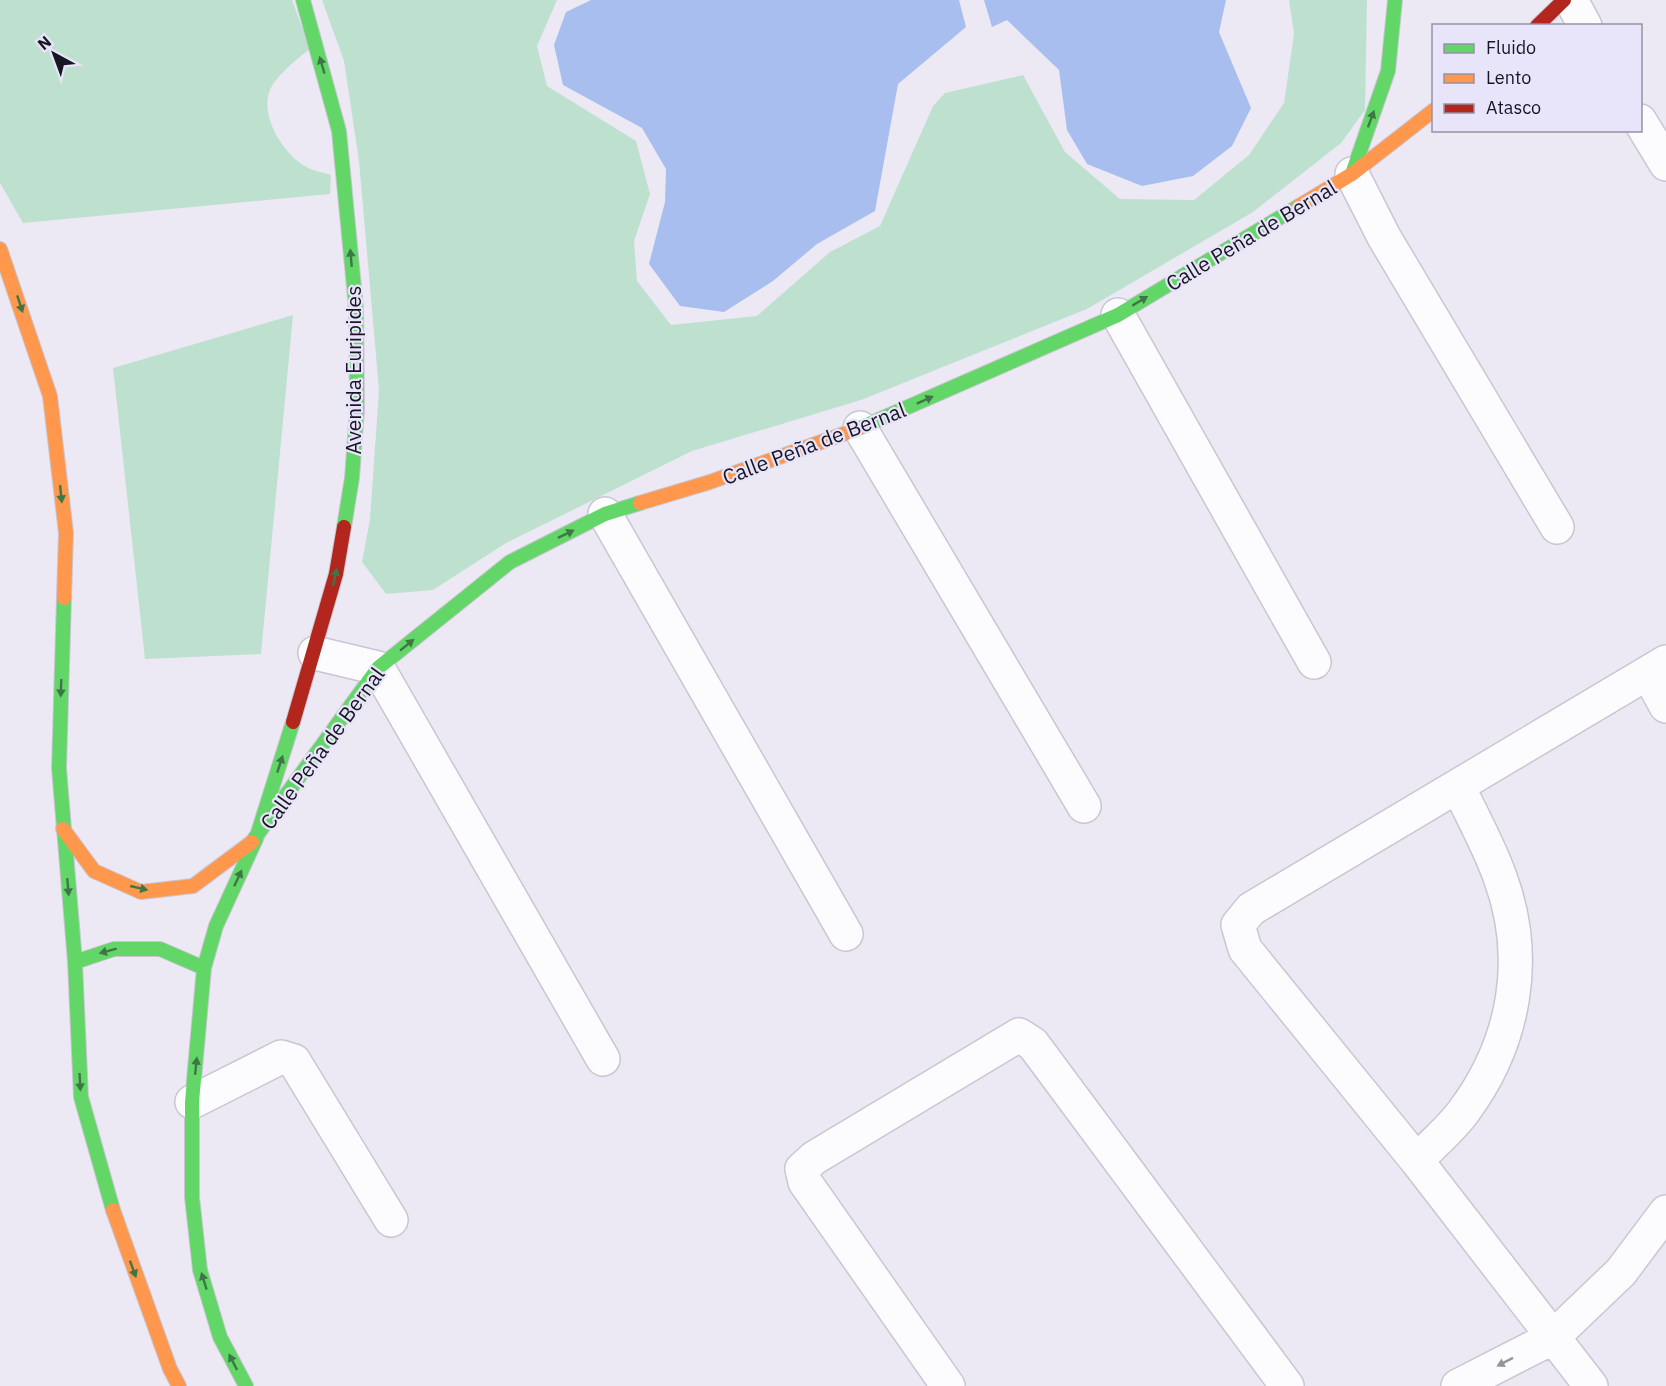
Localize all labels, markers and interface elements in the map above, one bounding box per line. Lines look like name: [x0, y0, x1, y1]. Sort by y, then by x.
north arrow: [24, 24, 84, 84]
legend: [1432, 24, 1642, 132]
text: N: [33, 31, 55, 54]
text: Fluido: [1486, 36, 1536, 59]
one-way arrow: [317, 56, 326, 74]
text: Lento: [1486, 66, 1531, 89]
text: Atasco: [1486, 96, 1541, 119]
one-way arrow: [1367, 110, 1377, 128]
street label: Calle Peña de Bernal: [1160, 173, 1342, 297]
one-way arrow: [346, 248, 356, 267]
street label: Avenida Euripides: [339, 286, 367, 454]
one-way arrow: [16, 295, 26, 313]
one-way arrow: [1132, 296, 1148, 307]
street label: Calle Peña de Bernal: [718, 395, 910, 491]
one-way arrow: [916, 395, 934, 404]
one-way arrow: [57, 484, 66, 503]
one-way arrow: [557, 529, 574, 538]
one-way arrow: [331, 567, 340, 586]
one-way arrow: [399, 638, 415, 651]
street label: Calle Peña de Bernal: [254, 661, 391, 835]
one-way arrow: [57, 679, 66, 698]
one-way arrow: [276, 755, 285, 773]
one-way arrow: [233, 870, 242, 887]
one-way arrow: [63, 877, 73, 896]
one-way arrow: [129, 884, 148, 894]
one-way arrow: [99, 947, 117, 957]
one-way arrow: [191, 1057, 201, 1076]
one-way arrow: [76, 1072, 85, 1091]
one-way arrow: [129, 1260, 139, 1278]
one-way arrow: [199, 1272, 208, 1290]
one-way arrow: [228, 1353, 238, 1370]
one-way arrow: [1496, 1357, 1513, 1367]

